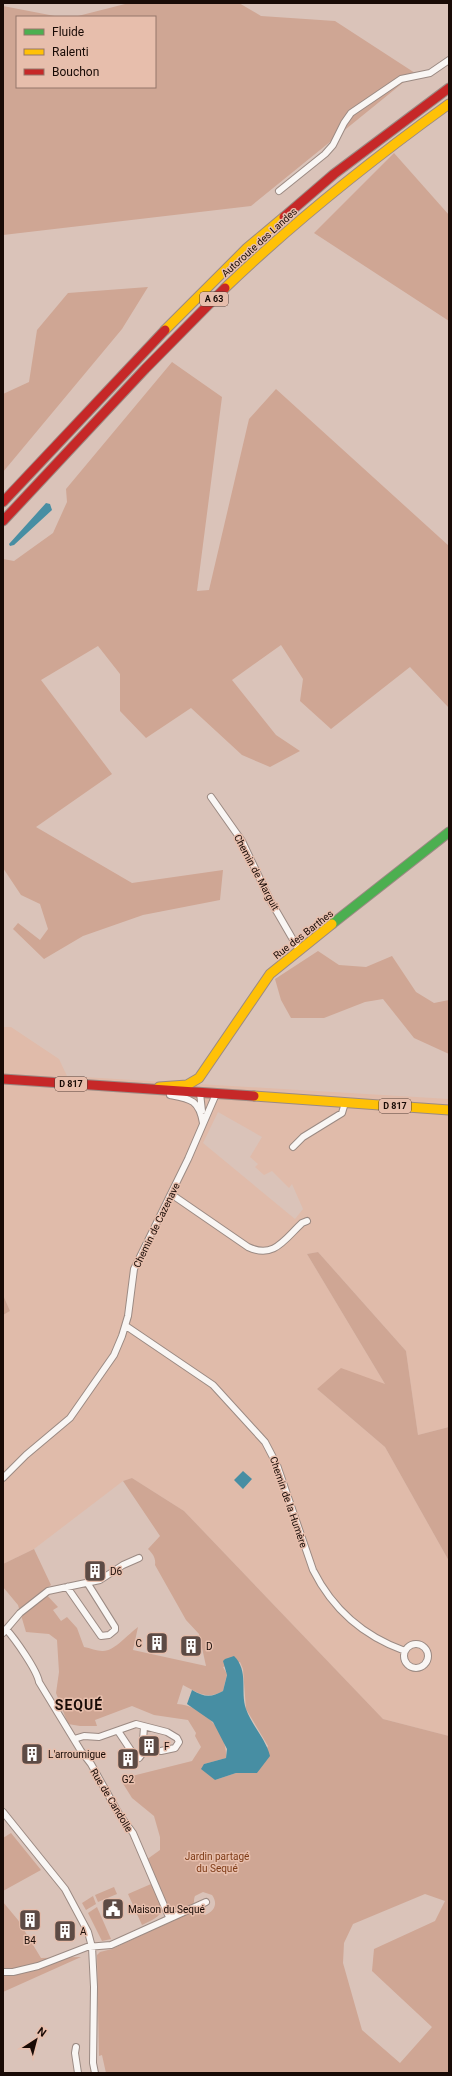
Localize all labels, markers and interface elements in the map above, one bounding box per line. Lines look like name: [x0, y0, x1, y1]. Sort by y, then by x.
legend: [16, 16, 156, 88]
text: Fluide: [52, 25, 84, 39]
text: Ralenti: [52, 45, 89, 59]
text: Bouchon: [52, 65, 99, 79]
street label: Autoroute des Landes: [219, 206, 299, 279]
road number: A 63: [200, 292, 228, 306]
street label: Chemin de Marguit: [232, 832, 281, 912]
street label: Rue des Barthes: [271, 908, 335, 961]
road number: D 817: [55, 1077, 87, 1091]
road number: D 817: [379, 1099, 411, 1113]
street label: Chemin de Cazenave: [131, 1181, 182, 1269]
street label: Chemin de la Humère: [268, 1455, 309, 1549]
building icon: D6: [82, 1558, 108, 1584]
place label: D6: [110, 1566, 123, 1577]
building icon: C: [144, 1630, 170, 1656]
building icon: D: [178, 1633, 204, 1659]
place label: C: [135, 1638, 142, 1649]
place label: D: [206, 1641, 213, 1652]
district label: SEQUÉ: [55, 1696, 103, 1713]
building icon: F: [136, 1733, 162, 1759]
building icon: L'arroumigue: [19, 1741, 45, 1767]
place label: F: [164, 1741, 170, 1752]
building icon: G2: [115, 1746, 141, 1772]
place label: L'arroumigue: [48, 1749, 106, 1760]
street label: Rue de Candolle: [88, 1767, 135, 1834]
place label: G2: [122, 1774, 135, 1785]
park label: Jardin partagé du Sequé: [185, 1851, 249, 1874]
public building icon: Maison du Sequé: [100, 1896, 126, 1922]
place label: Maison du Sequé: [128, 1904, 205, 1915]
building icon: B4: [17, 1907, 43, 1933]
building icon: A: [52, 1918, 78, 1944]
place label: A: [80, 1926, 87, 1937]
place label: B4: [24, 1935, 36, 1946]
north arrow: [16, 2020, 56, 2060]
text: N: [35, 2025, 49, 2040]

